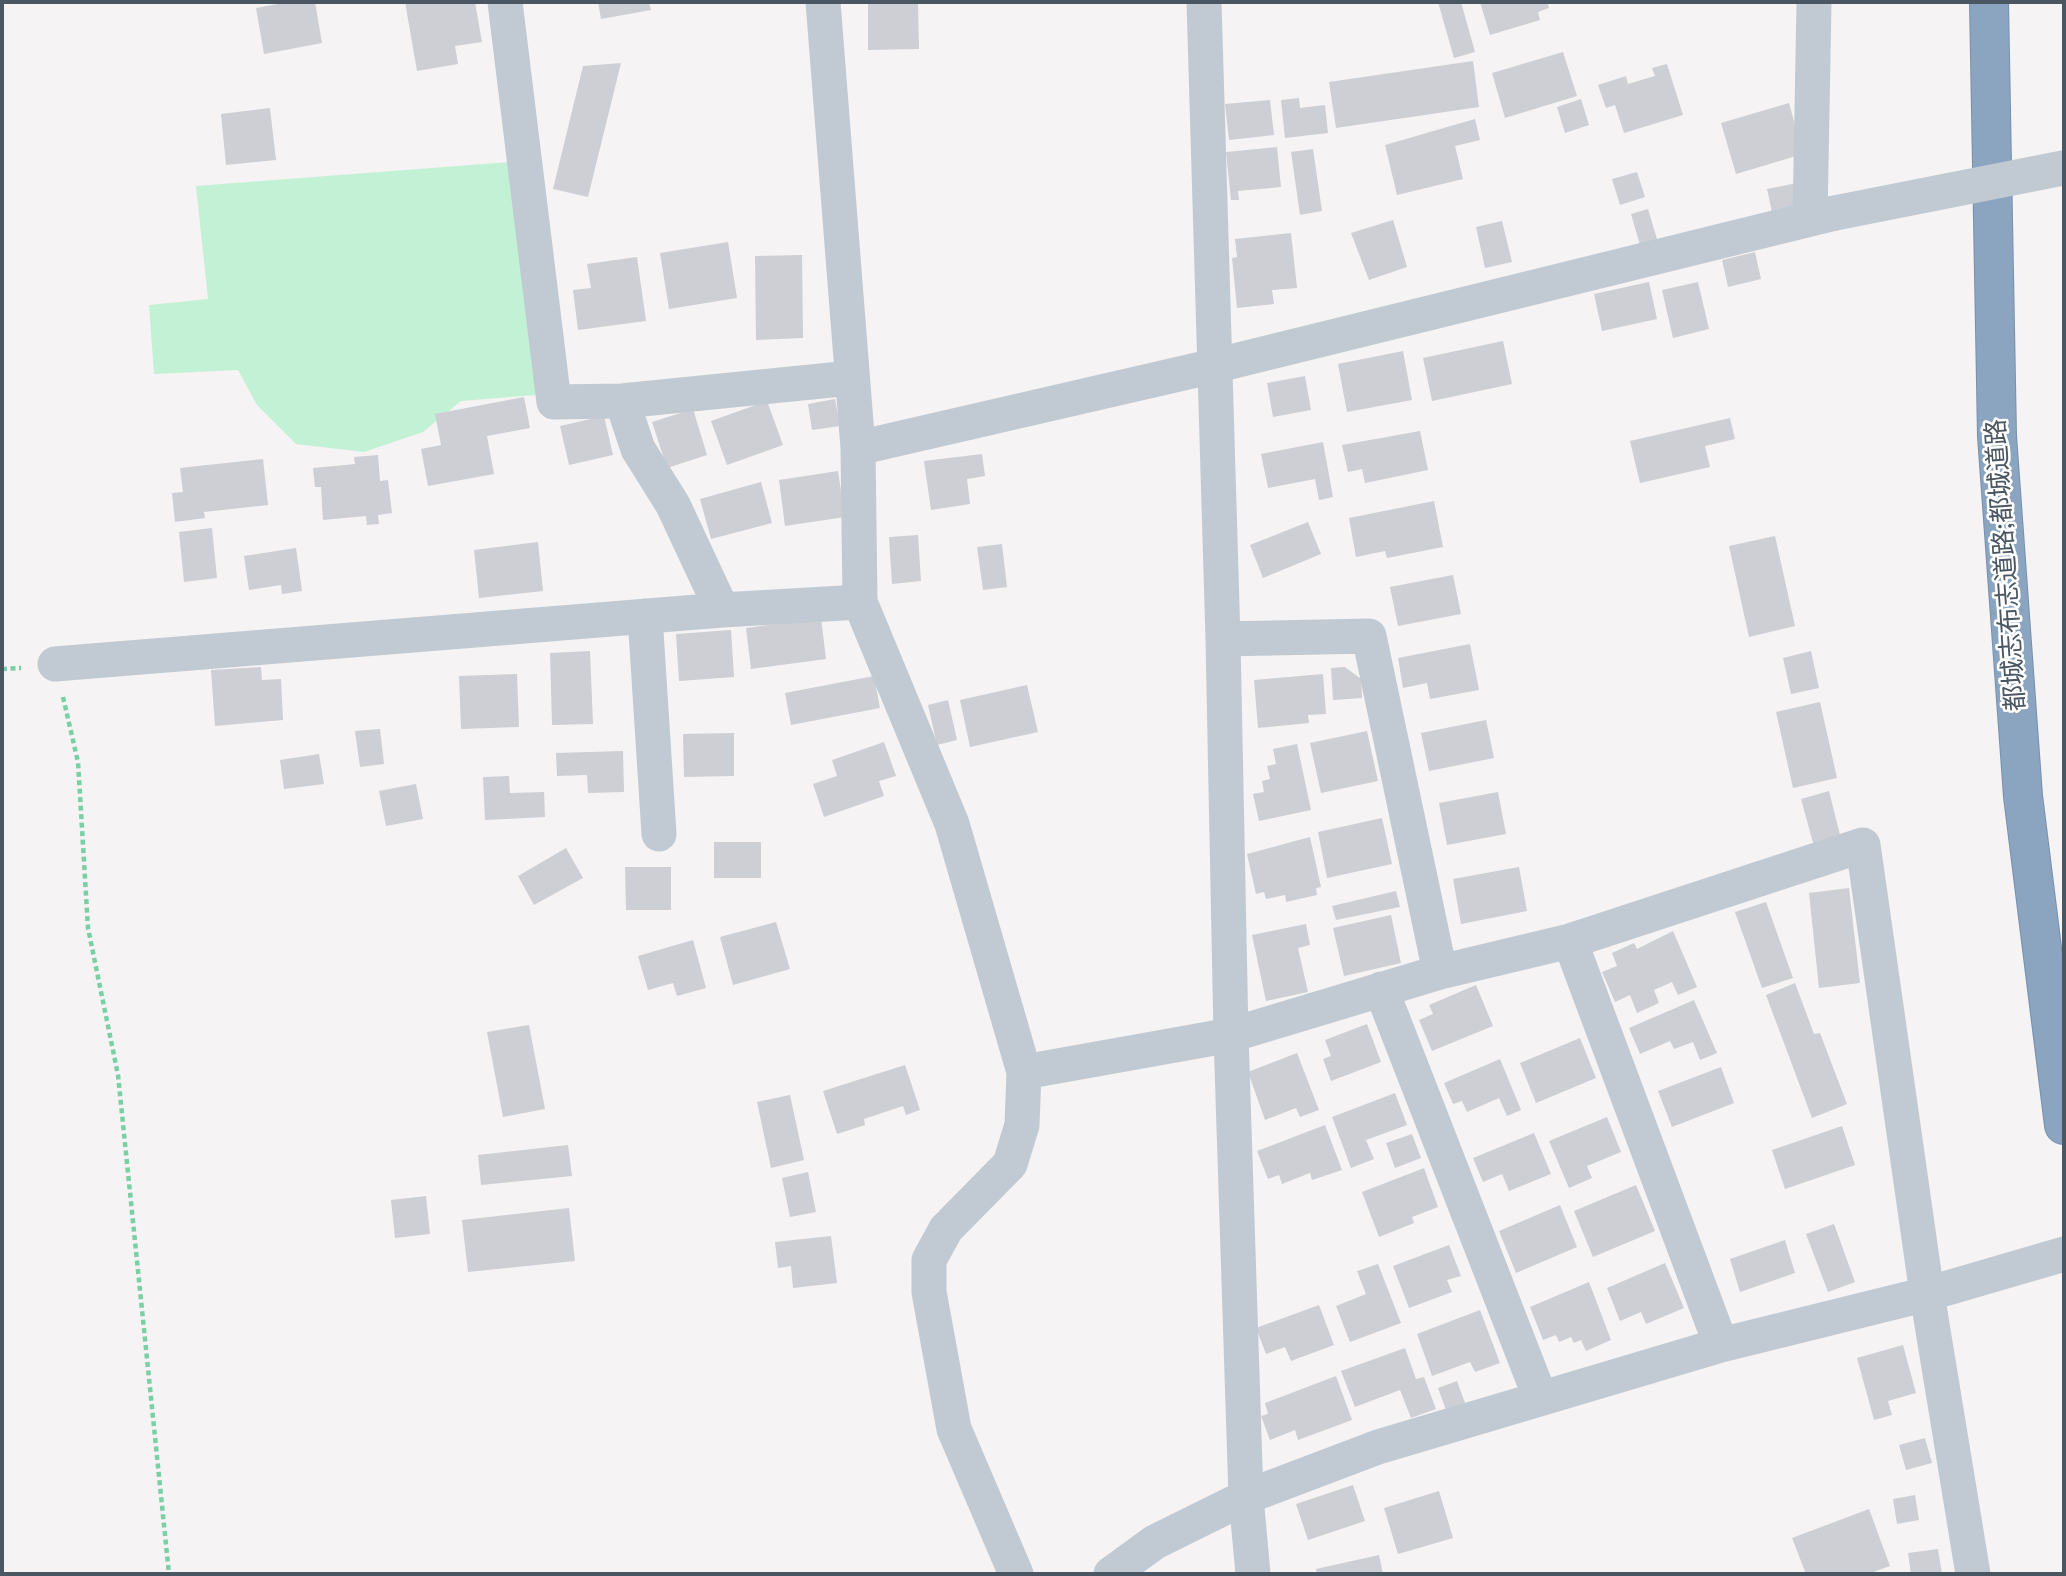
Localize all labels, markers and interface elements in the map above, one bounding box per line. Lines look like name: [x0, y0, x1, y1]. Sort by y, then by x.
street label: 都城志布志道路;都城道路: [1981, 418, 2033, 712]

